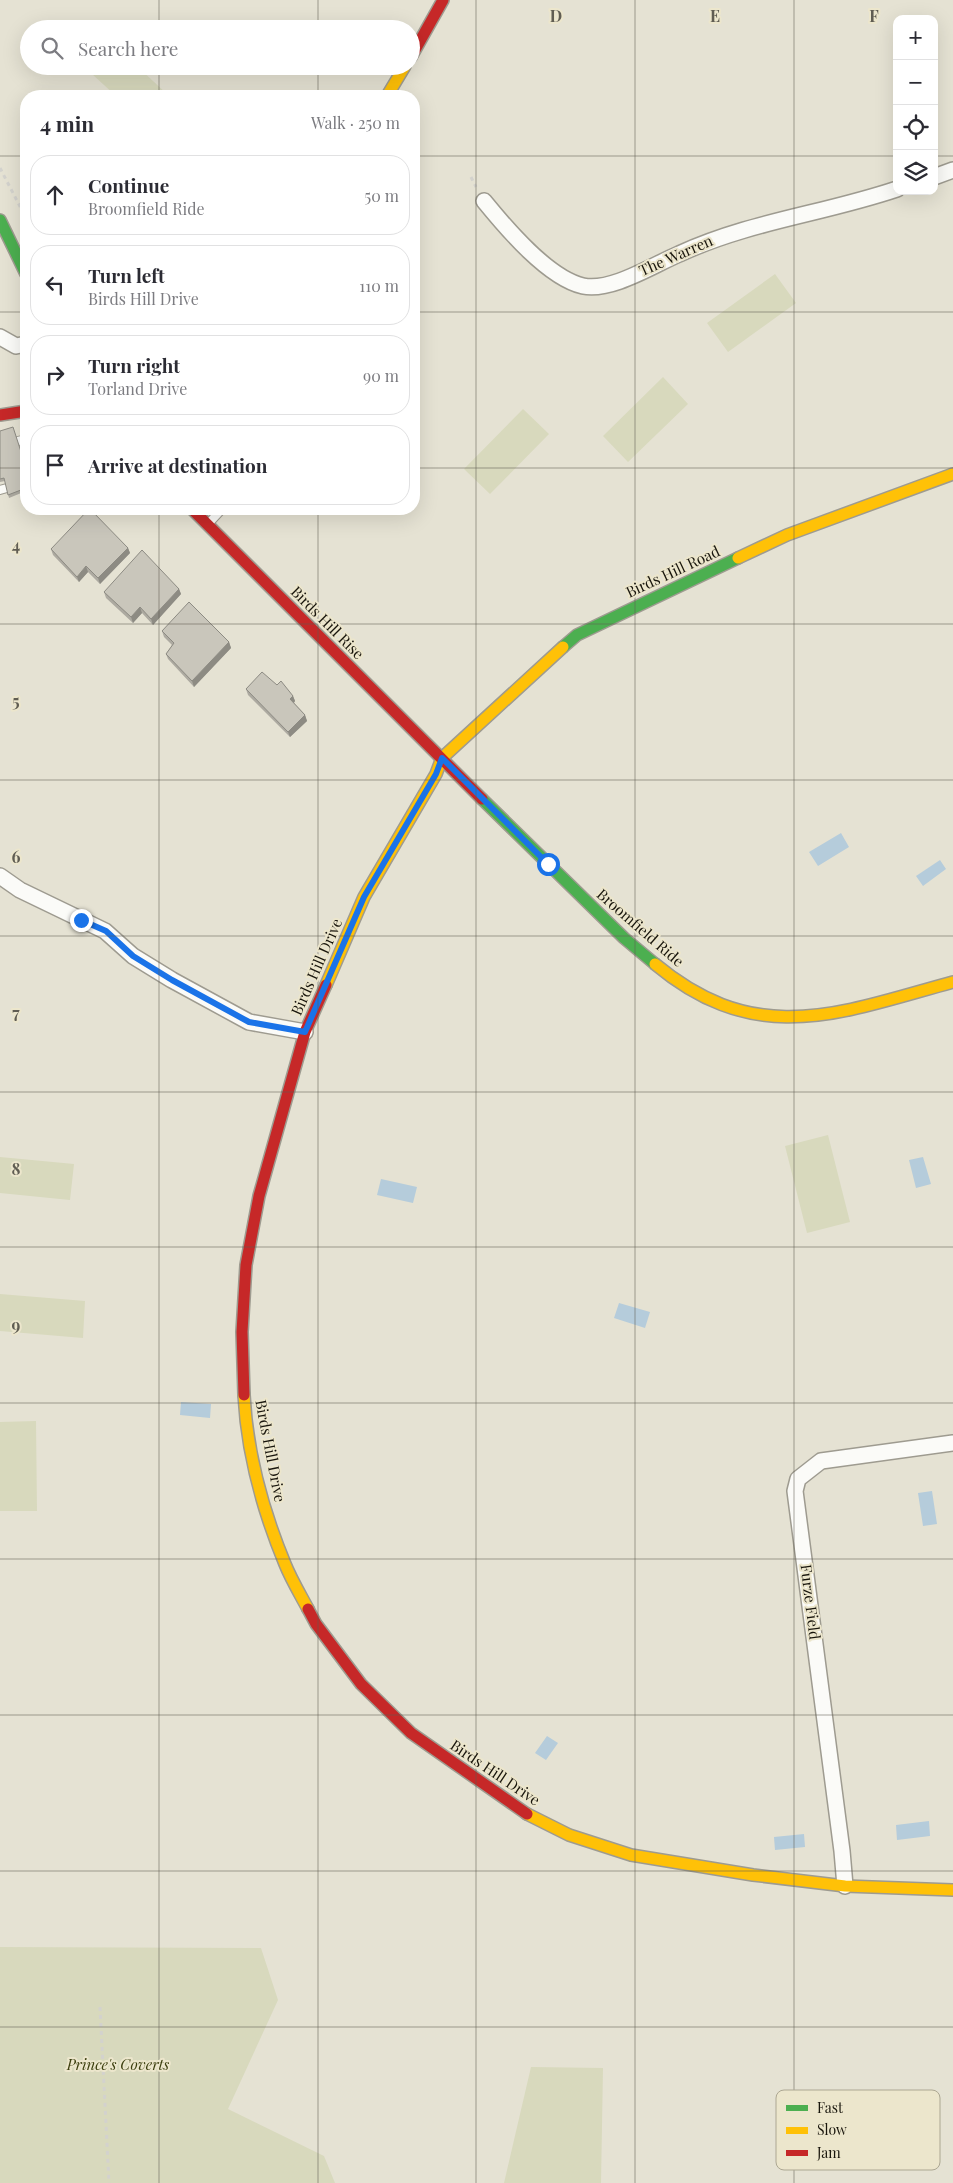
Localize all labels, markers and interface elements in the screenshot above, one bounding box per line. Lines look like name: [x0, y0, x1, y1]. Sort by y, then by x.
text: D: [550, 5, 562, 26]
text: E: [710, 5, 720, 26]
text: F: [869, 5, 879, 26]
map controls: [893, 15, 938, 195]
button: +: [893, 15, 938, 60]
search box: [20, 20, 420, 75]
icon: search: [38, 34, 66, 62]
text: Search here: [78, 35, 178, 61]
button: −: [893, 60, 938, 105]
button: locate: [893, 105, 938, 150]
text: 4 min: [40, 109, 94, 137]
text: Walk · 250 m: [311, 112, 400, 133]
button: layers: [893, 150, 938, 195]
text: Continue: [88, 172, 169, 198]
icon: ahead: [41, 181, 69, 209]
text: 50 m: [365, 185, 399, 206]
text: Broomfield Ride: [88, 198, 205, 219]
street label: The Warren: [636, 230, 716, 280]
text: Turn left: [88, 262, 165, 288]
icon: left: [41, 271, 69, 299]
text: 110 m: [359, 275, 399, 296]
text: Birds Hill Drive: [88, 288, 199, 309]
text: Turn right: [88, 352, 180, 378]
icon: right: [41, 361, 69, 389]
text: 90 m: [363, 365, 399, 386]
text: Torland Drive: [88, 378, 187, 399]
icon: arrive: [41, 451, 69, 479]
text: Arrive at destination: [88, 452, 268, 478]
text: 4: [12, 534, 20, 555]
street label: Birds Hill Road: [622, 540, 723, 602]
street label: Birds Hill Rise: [287, 581, 369, 663]
text: 5: [12, 690, 20, 711]
text: 6: [12, 846, 21, 867]
route start: [537, 853, 560, 876]
street label: Broomfield Ride: [593, 884, 688, 971]
route end: [70, 909, 93, 932]
street label: Birds Hill Drive: [286, 915, 346, 1018]
text: 7: [12, 1002, 20, 1023]
text: 8: [12, 1158, 21, 1179]
text: 9: [12, 1314, 21, 1335]
street label: Birds Hill Drive: [251, 1398, 291, 1504]
street label: Furze Field: [796, 1563, 826, 1641]
street label: Birds Hill Drive: [447, 1735, 544, 1810]
park label: Prince's Coverts: [66, 2054, 170, 2074]
legend: [776, 2090, 940, 2170]
text: Fast: [817, 2098, 844, 2117]
text: Slow: [817, 2120, 847, 2139]
text: Jam: [816, 2143, 841, 2162]

